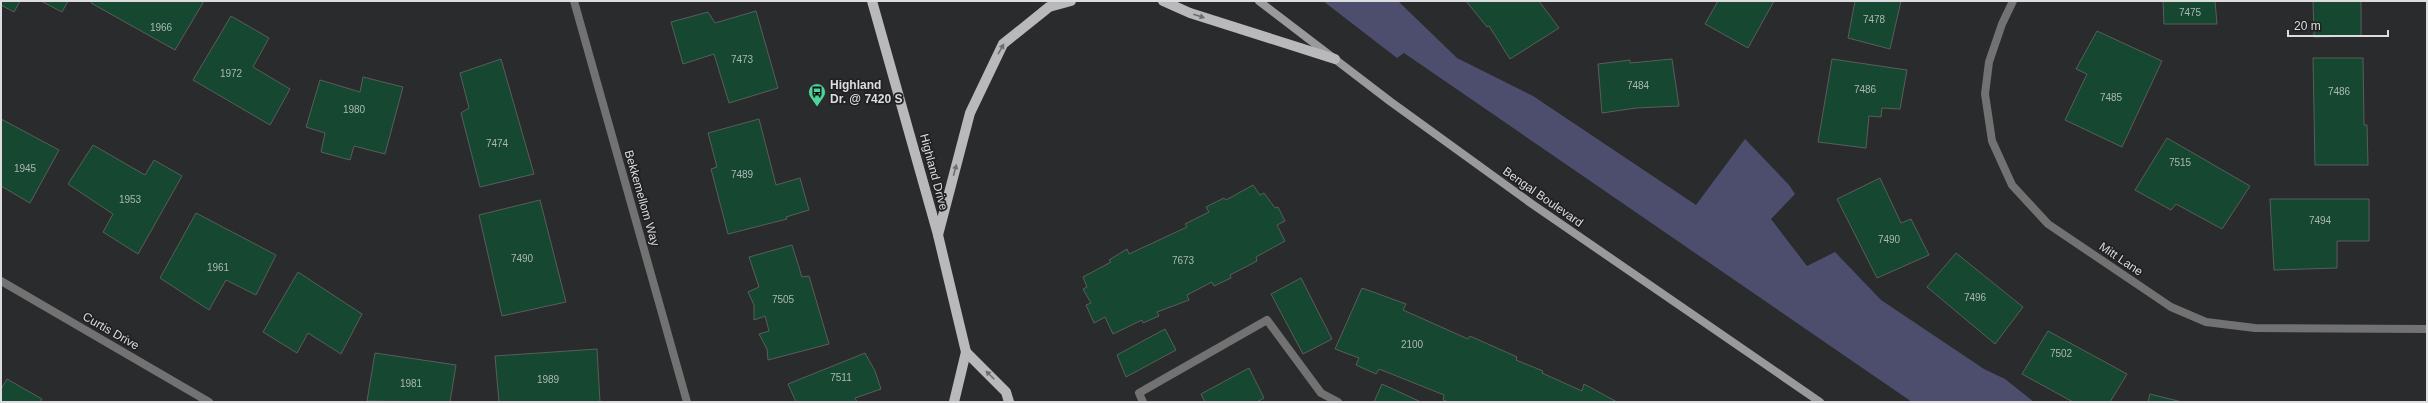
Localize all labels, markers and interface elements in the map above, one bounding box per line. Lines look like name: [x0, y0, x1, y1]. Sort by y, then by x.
house number: 7475: [2179, 7, 2202, 18]
scale bar: [2288, 12, 2388, 38]
one-way arrow: [1194, 13, 1206, 19]
house number: 7478: [1863, 14, 1886, 25]
text: 20 m: [2294, 19, 2321, 33]
house number: 1966: [150, 22, 173, 33]
one-way arrow: [997, 43, 1004, 55]
house number: 7473: [731, 54, 754, 65]
house number: 1972: [220, 68, 243, 79]
place label: Highland Dr. @ 7420 S: [830, 78, 902, 106]
house number: 7484: [1627, 80, 1650, 91]
bus stop icon: Highland Dr. @ 7420 S: [807, 82, 827, 107]
house number: 7486: [1854, 84, 1877, 95]
house number: 7486: [2328, 86, 2351, 97]
house number: 7485: [2100, 92, 2123, 103]
house number: 1980: [343, 104, 366, 115]
street label: Highland Drive: [917, 132, 951, 212]
house number: 7474: [486, 138, 509, 149]
street label: Bekkemellom Way: [622, 149, 662, 247]
house number: 7515: [2169, 157, 2192, 168]
house number: 1945: [14, 163, 37, 174]
one-way arrow: [952, 164, 958, 176]
street label: Bengal Boulevard: [1500, 164, 1586, 230]
house number: 7489: [731, 169, 754, 180]
house number: 1953: [119, 194, 142, 205]
house number: 7494: [2309, 215, 2332, 226]
house number: 7490: [1878, 234, 1901, 245]
street label: Mitt Lane: [2097, 239, 2146, 279]
house number: 7490: [511, 253, 534, 264]
house number: 7673: [1172, 255, 1195, 266]
house number: 1961: [207, 262, 230, 273]
house number: 7496: [1964, 292, 1987, 303]
house number: 7505: [772, 294, 795, 305]
street label: Curtis Drive: [80, 309, 142, 353]
house number: 2100: [1401, 339, 1424, 350]
house number: 7502: [2050, 348, 2073, 359]
one-way arrow: [985, 370, 995, 380]
house number: 7511: [830, 372, 852, 383]
house number: 1989: [537, 374, 560, 385]
house number: 1981: [400, 378, 423, 389]

